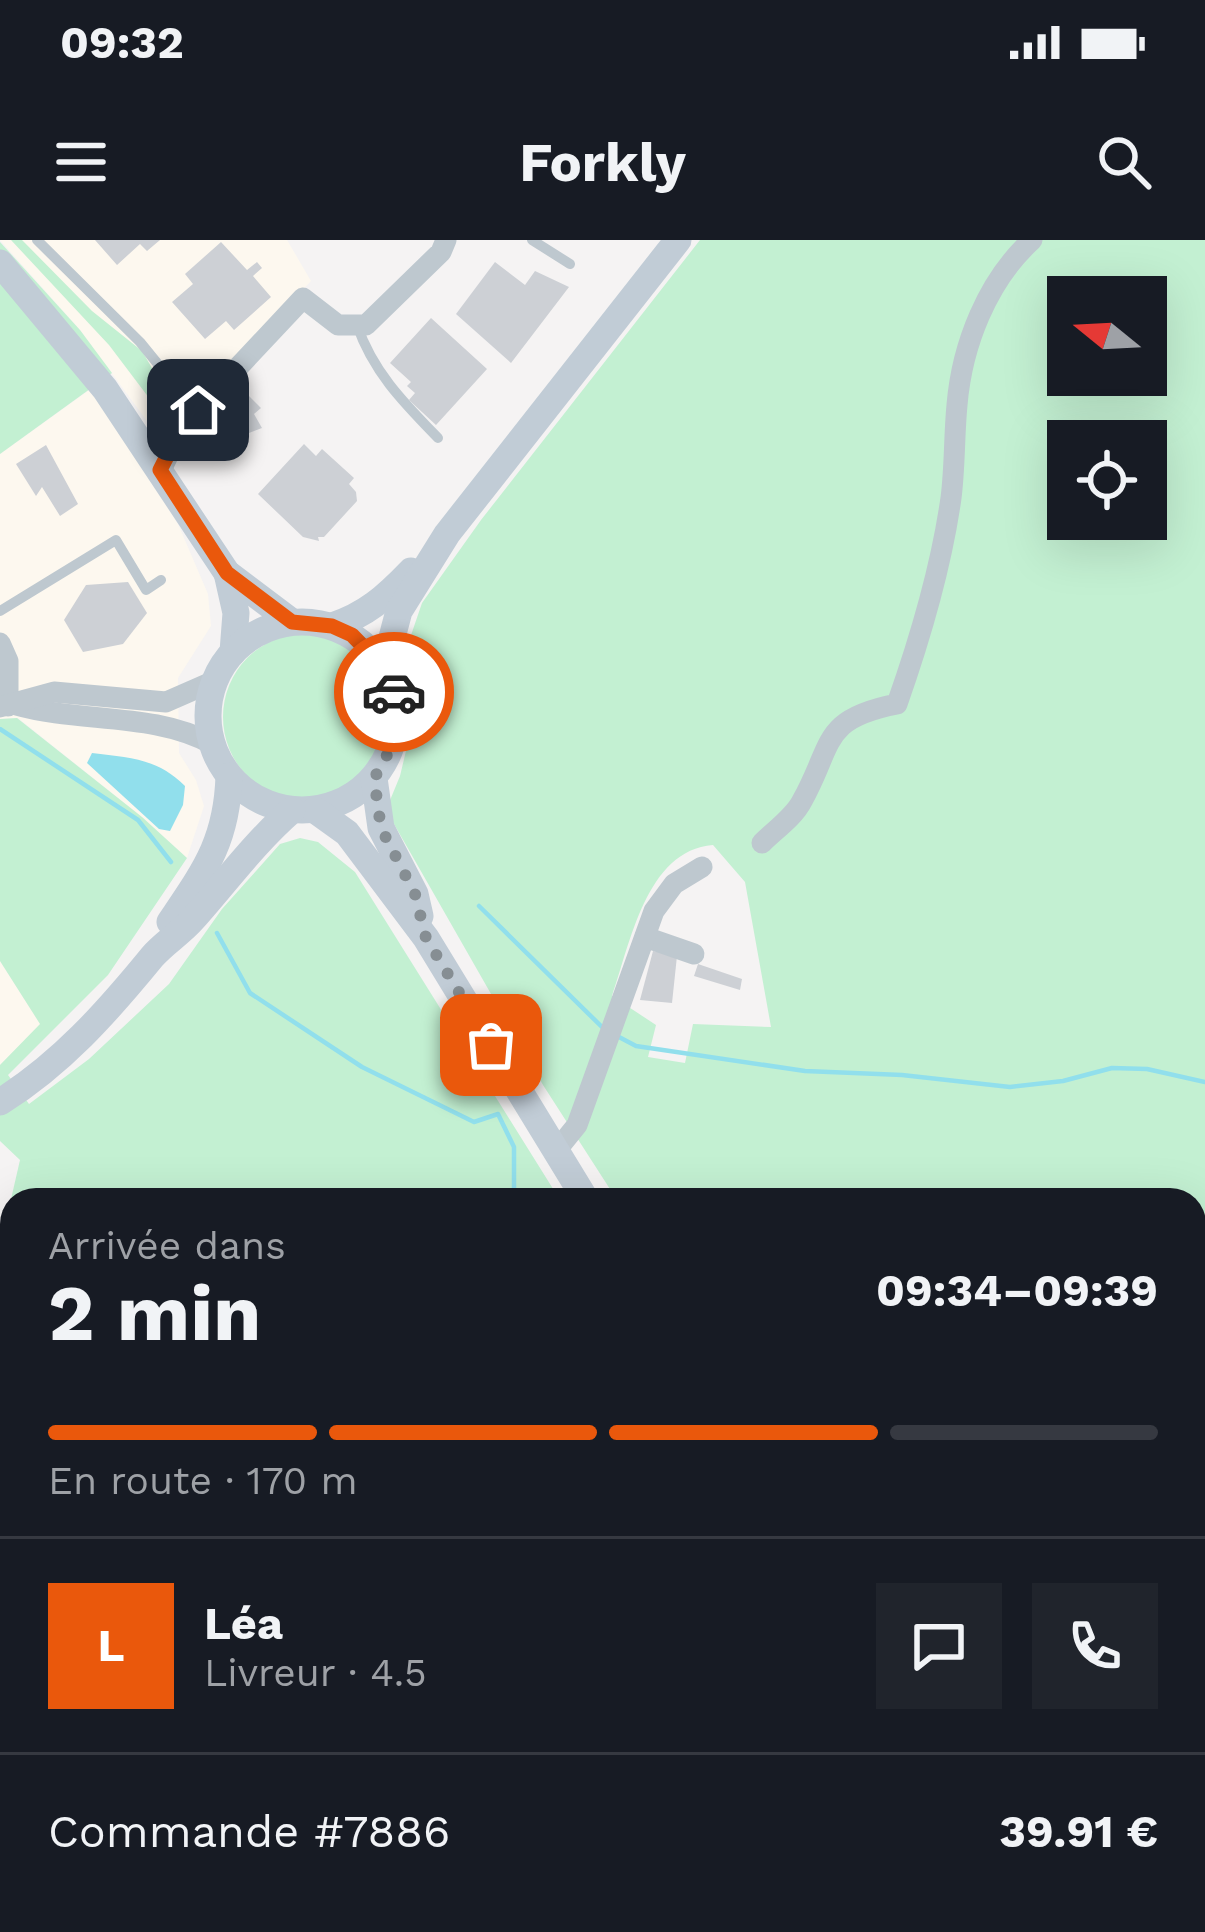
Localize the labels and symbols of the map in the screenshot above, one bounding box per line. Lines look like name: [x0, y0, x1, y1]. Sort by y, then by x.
north arrow: [1047, 276, 1167, 396]
pin: [147, 359, 249, 461]
courier: [334, 632, 454, 752]
pin: [440, 994, 542, 1096]

